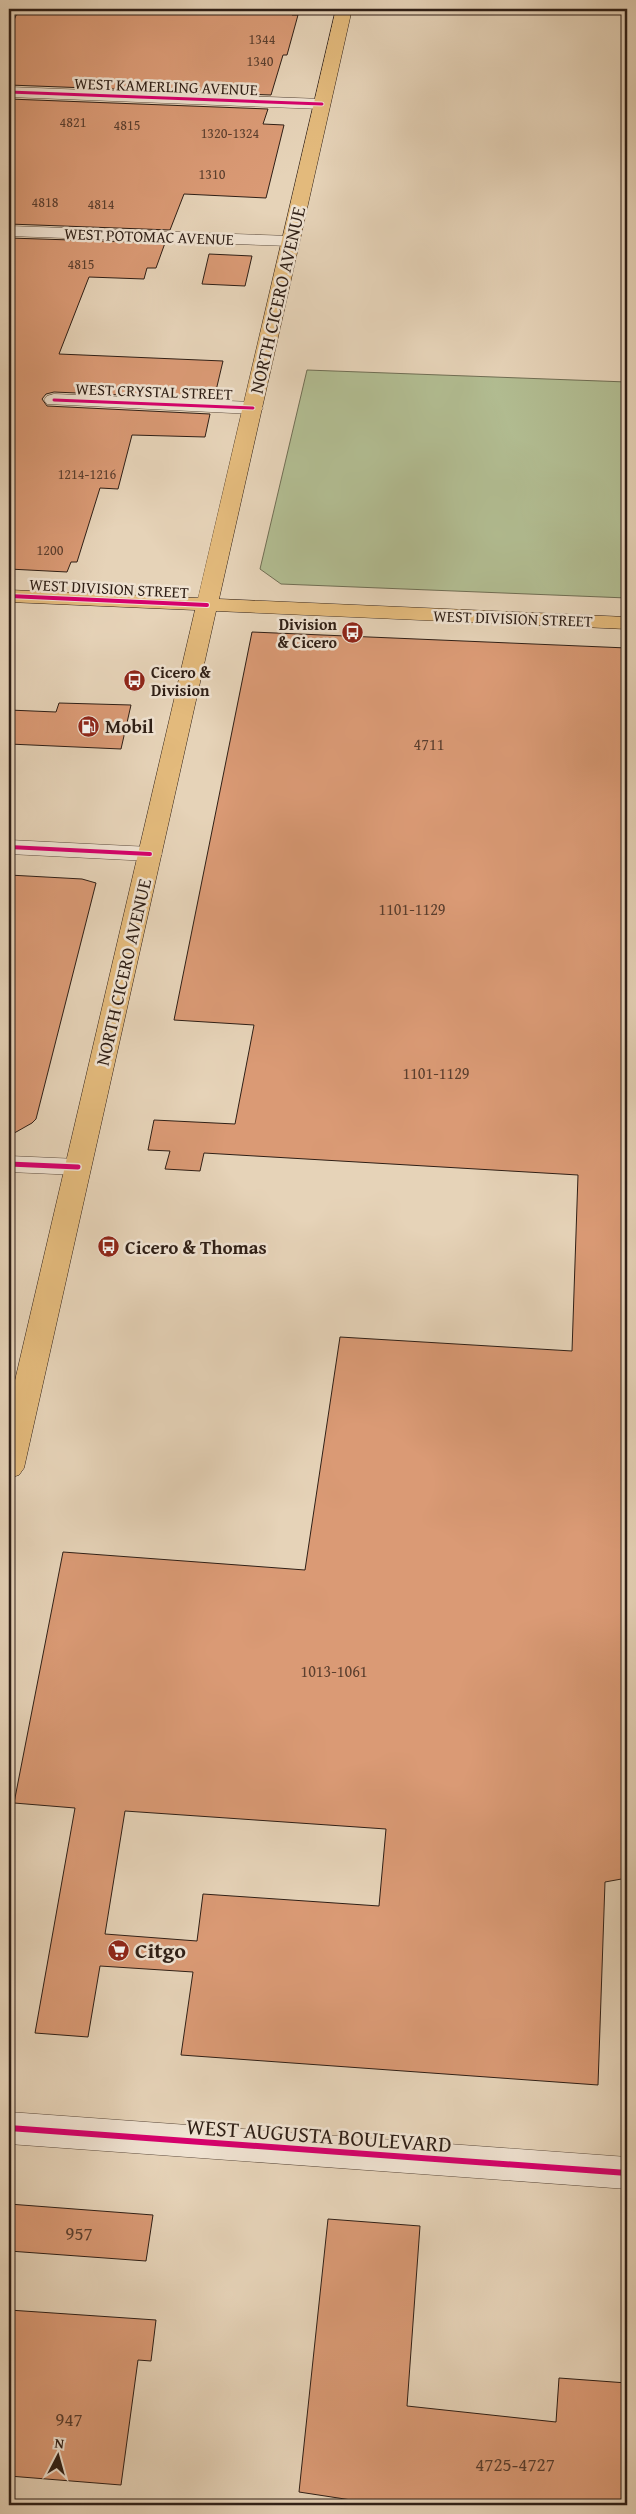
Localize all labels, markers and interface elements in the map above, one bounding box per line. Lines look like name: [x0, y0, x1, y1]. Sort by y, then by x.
house number: 1344: [249, 29, 276, 49]
house number: 1340: [247, 51, 274, 71]
street label: WEST KAMERLING AVENUE: [74, 71, 258, 101]
house number: 4821: [60, 112, 86, 132]
house number: 4815: [114, 115, 140, 135]
house number: 1320-1324: [201, 123, 260, 143]
house number: 1310: [199, 164, 226, 184]
house number: 4818: [32, 192, 59, 212]
house number: 4814: [88, 194, 115, 214]
street label: NORTH CICERO AVENUE: [242, 203, 312, 396]
street label: WEST POTOMAC AVENUE: [64, 221, 234, 251]
house number: 4815: [68, 254, 94, 274]
street label: WEST CRYSTAL STREET: [75, 376, 233, 406]
house number: 1214-1216: [58, 464, 117, 484]
house number: 1200: [37, 540, 64, 560]
street label: WEST DIVISION STREET: [29, 572, 189, 604]
street label: WEST DIVISION STREET: [433, 603, 593, 633]
place label: Division & Cicero: [277, 612, 338, 654]
bus stop icon: Division & Cicero: [341, 621, 365, 645]
place label: Cicero & Division: [151, 660, 211, 702]
bus stop icon: Cicero & Division: [123, 669, 147, 693]
place label: Mobil: [105, 712, 154, 740]
fuel station icon: Mobil: [77, 714, 101, 738]
house number: 4711: [414, 732, 444, 756]
street label: NORTH CICERO AVENUE: [88, 875, 158, 1068]
house number: 1101-1129: [378, 897, 446, 921]
house number: 1101-1129: [402, 1061, 470, 1085]
place label: Cicero & Thomas: [125, 1233, 267, 1261]
bus stop icon: Cicero & Thomas: [97, 1235, 121, 1259]
house number: 1013-1061: [300, 1659, 368, 1683]
place label: Citgo: [135, 1934, 186, 1966]
supermarket icon: Citgo: [107, 1938, 131, 1962]
street label: WEST AUGUSTA BOULEVARD: [185, 2110, 453, 2160]
house number: 957: [65, 2219, 93, 2247]
house number: 947: [55, 2405, 83, 2433]
north arrow: [32, 2432, 82, 2482]
text: N: [54, 2433, 66, 2454]
house number: 4725-4727: [475, 2450, 555, 2478]

